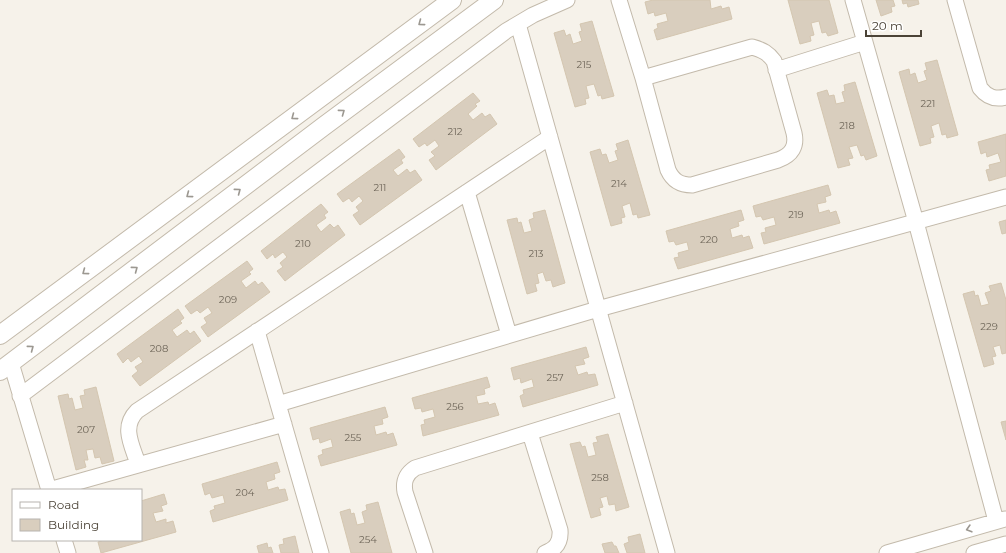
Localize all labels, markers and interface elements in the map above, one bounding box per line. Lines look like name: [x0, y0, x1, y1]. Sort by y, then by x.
scale bar: [866, 12, 921, 38]
one-way arrow: [418, 18, 425, 25]
text: 20 m: [872, 18, 903, 33]
house number: 215: [577, 58, 592, 71]
house number: 221: [921, 97, 935, 110]
one-way arrow: [337, 110, 344, 117]
one-way arrow: [291, 112, 298, 119]
house number: 218: [839, 119, 855, 132]
house number: 212: [448, 125, 463, 138]
house number: 214: [611, 177, 627, 190]
house number: 211: [374, 181, 386, 194]
one-way arrow: [234, 188, 241, 195]
one-way arrow: [187, 190, 194, 197]
house number: 219: [788, 208, 804, 221]
house number: 220: [700, 233, 718, 246]
house number: 210: [295, 237, 311, 250]
house number: 213: [529, 247, 544, 260]
one-way arrow: [82, 267, 89, 275]
one-way arrow: [130, 267, 137, 274]
house number: 209: [219, 293, 237, 306]
house number: 229: [980, 320, 998, 333]
house number: 208: [150, 342, 168, 355]
one-way arrow: [27, 345, 34, 353]
house number: 257: [546, 371, 564, 384]
house number: 256: [446, 400, 464, 413]
house number: 207: [77, 423, 95, 436]
house number: 255: [345, 431, 362, 444]
house number: 258: [591, 471, 609, 484]
house number: 204: [236, 486, 255, 499]
legend: [12, 489, 142, 541]
text: Road: [48, 497, 79, 512]
text: Building: [48, 517, 99, 532]
one-way arrow: [965, 524, 972, 533]
house number: 254: [359, 533, 377, 546]

